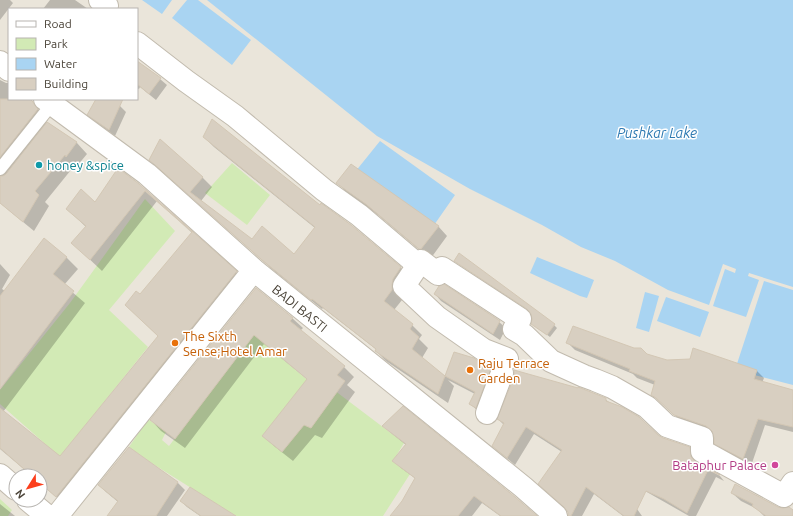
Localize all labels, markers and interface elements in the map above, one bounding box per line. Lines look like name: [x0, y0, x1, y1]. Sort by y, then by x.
legend: [8, 8, 138, 100]
text: Road: [44, 17, 72, 30]
text: Park: [44, 37, 68, 50]
text: Water: [44, 57, 77, 70]
text: Building: [44, 77, 88, 90]
water label: Pushkar Lake: [617, 125, 697, 141]
place label: honey &spice: [47, 158, 124, 172]
marker: honey &spice: [34, 160, 44, 170]
street label: BADI BASTI: [270, 282, 330, 334]
place label: The Sixth Sense;Hotel Amar: [183, 329, 287, 358]
marker: The Sixth Sense;Hotel Amar: [170, 338, 180, 348]
place label: Raju Terrace Garden: [478, 356, 550, 385]
marker: Raju Terrace Garden: [465, 365, 475, 375]
place label: Bataphur Palace: [672, 458, 767, 472]
marker: Bataphur Palace: [770, 460, 780, 470]
north arrow: [8, 468, 48, 508]
text: N: [13, 487, 27, 501]

